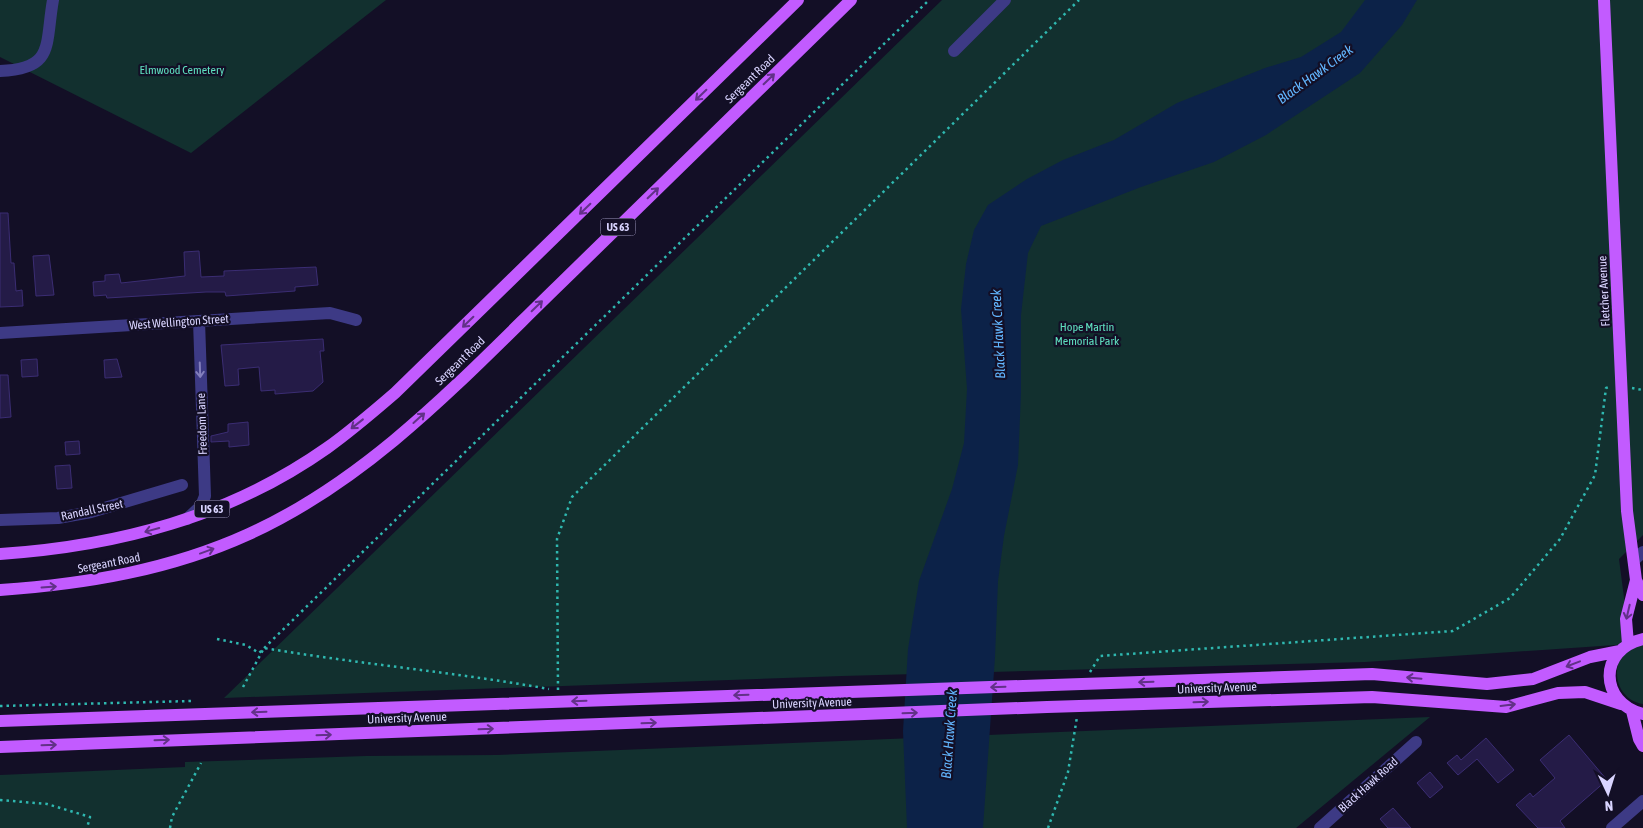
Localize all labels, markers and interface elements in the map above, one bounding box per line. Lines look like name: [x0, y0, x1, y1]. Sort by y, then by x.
water label: Black Hawk Creek: [1274, 41, 1357, 107]
street label: Sergeant Road: [722, 52, 778, 106]
park label: Elmwood Cemetery: [140, 63, 224, 77]
one-way arrow: [763, 73, 776, 85]
one-way arrow: [694, 89, 707, 101]
one-way arrow: [647, 187, 659, 199]
one-way arrow: [578, 203, 591, 215]
road number: US 63: [600, 218, 636, 236]
street label: Fletcher Avenue: [1595, 255, 1613, 327]
water label: Black Hawk Creek: [988, 288, 1008, 379]
one-way arrow: [530, 300, 543, 312]
street label: West Wellington Street: [129, 311, 230, 332]
one-way arrow: [462, 316, 474, 328]
park label: Hope Martin Memorial Park: [1055, 320, 1120, 348]
street label: Sergeant Road: [432, 334, 488, 388]
one-way arrow: [196, 361, 205, 377]
street label: Freedom Lane: [194, 393, 210, 455]
one-way arrow: [413, 413, 426, 424]
one-way arrow: [351, 419, 364, 430]
street label: Randall Street: [60, 496, 125, 523]
road number: US 63: [194, 500, 230, 518]
one-way arrow: [145, 526, 161, 535]
one-way arrow: [198, 546, 214, 555]
street label: Sergeant Road: [77, 550, 141, 576]
one-way arrow: [40, 582, 56, 591]
one-way arrow: [1623, 603, 1632, 619]
one-way arrow: [1566, 660, 1581, 669]
one-way arrow: [1406, 673, 1422, 682]
one-way arrow: [1139, 677, 1155, 687]
street label: University Avenue: [1177, 680, 1257, 696]
one-way arrow: [990, 682, 1006, 692]
water label: Black Hawk Creek: [938, 688, 960, 779]
one-way arrow: [733, 690, 750, 700]
street label: University Avenue: [772, 695, 852, 711]
one-way arrow: [571, 696, 587, 706]
one-way arrow: [1193, 698, 1209, 707]
one-way arrow: [1499, 700, 1515, 710]
one-way arrow: [251, 707, 267, 717]
one-way arrow: [902, 708, 918, 717]
street label: University Avenue: [367, 710, 447, 726]
one-way arrow: [641, 718, 657, 727]
one-way arrow: [478, 724, 494, 733]
one-way arrow: [316, 730, 332, 739]
one-way arrow: [153, 736, 169, 745]
one-way arrow: [40, 740, 56, 750]
street label: Black Hawk Road: [1335, 755, 1401, 815]
north arrow: [1583, 768, 1633, 818]
text: N: [1604, 798, 1614, 814]

